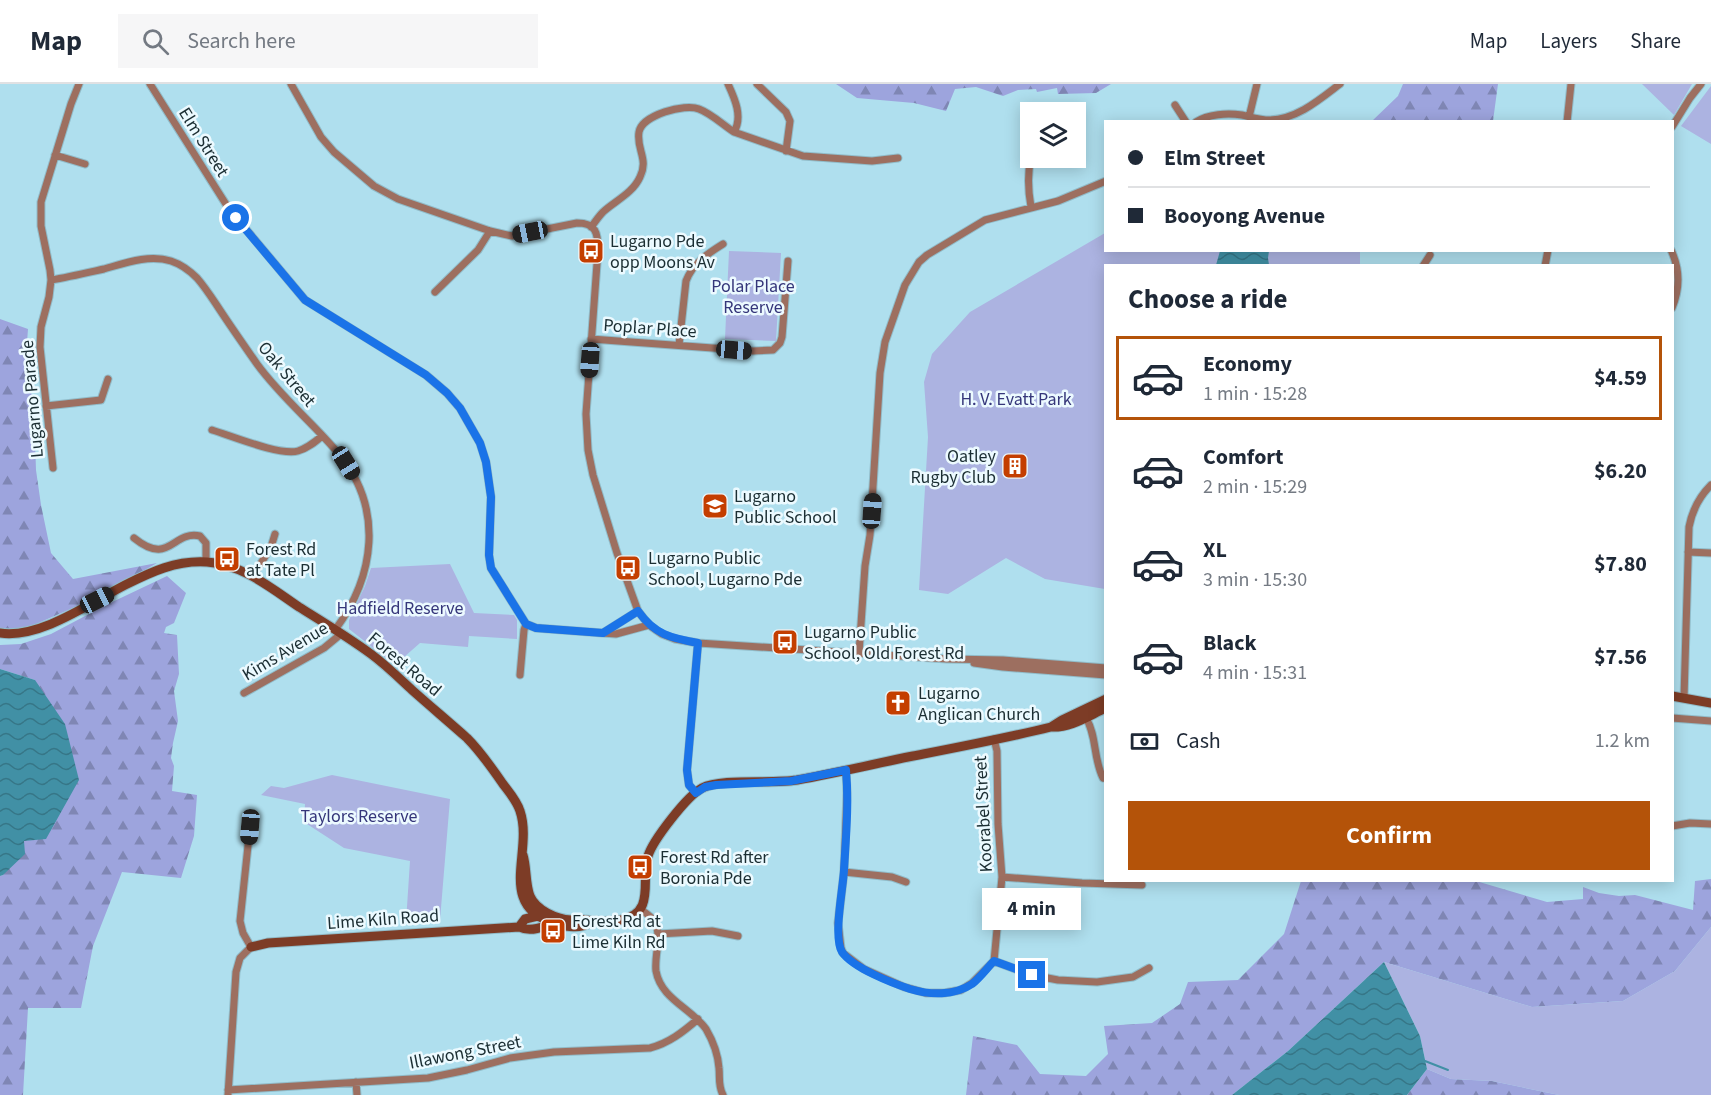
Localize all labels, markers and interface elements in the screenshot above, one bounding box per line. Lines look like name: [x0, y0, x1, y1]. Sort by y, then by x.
search box: [118, 14, 538, 68]
text: Map: [30, 21, 82, 61]
icon: search: [139, 25, 172, 58]
text: Search here: [187, 25, 296, 57]
text: Map: [1470, 26, 1507, 56]
text: Layers: [1540, 26, 1597, 56]
text: Share: [1630, 26, 1681, 56]
map controls: [1020, 102, 1086, 168]
button: layers: [1020, 102, 1086, 168]
street label: Elm Street: [172, 103, 235, 182]
text: Elm Street: [1164, 142, 1265, 174]
text: Booyong Avenue: [1164, 200, 1325, 232]
route start: [222, 204, 249, 231]
car: [511, 220, 549, 244]
place label: Lugarno Pde opp Moons Av: [610, 229, 716, 275]
bus stop icon: Lugarno Pde opp Moons Av: [576, 236, 606, 266]
park label: Polar Place Reserve: [711, 274, 795, 320]
text: Choose a ride: [1128, 280, 1288, 319]
street label: Poplar Place: [602, 313, 698, 344]
street label: Oak Street: [252, 336, 321, 412]
street label: Lugarno Parade: [15, 339, 50, 459]
car: [715, 339, 753, 361]
car: [580, 341, 600, 379]
text: Economy: [1203, 348, 1292, 380]
icon: car: [1131, 351, 1185, 405]
text: $4.59: [1594, 362, 1647, 394]
text: 1 min · 15:28: [1203, 380, 1307, 408]
park label: H. V. Evatt Park: [960, 387, 1072, 412]
text: Comfort: [1203, 441, 1284, 473]
car: [329, 443, 363, 483]
place label: Oatley Rugby Club: [910, 444, 997, 490]
icon: car: [1131, 444, 1185, 498]
building icon: Oatley Rugby Club: [1000, 451, 1030, 481]
text: $6.20: [1594, 455, 1647, 487]
text: 2 min · 15:29: [1203, 473, 1307, 501]
place label: Lugarno Public School: [734, 484, 836, 530]
school or university icon: Lugarno Public School: [700, 491, 730, 521]
car: [862, 492, 882, 530]
text: XL: [1203, 534, 1227, 566]
place label: Forest Rd at Tate Pl: [246, 537, 316, 583]
icon: car: [1131, 537, 1185, 591]
bus stop icon: Forest Rd at Tate Pl: [212, 544, 242, 574]
place label: Lugarno Public School, Lugarno Pde: [648, 546, 802, 592]
text: $7.80: [1594, 548, 1647, 580]
bus stop icon: Lugarno Public School, Lugarno Pde: [613, 553, 643, 583]
text: 3 min · 15:30: [1203, 566, 1307, 594]
car: [77, 584, 117, 616]
park label: Hadfield Reserve: [336, 596, 464, 621]
street label: Kims Avenue: [238, 616, 333, 687]
place label: Lugarno Public School, Old Forest Rd: [804, 620, 964, 666]
street label: Forest Road: [363, 626, 447, 703]
bus stop icon: Lugarno Public School, Old Forest Rd: [770, 627, 800, 657]
text: Black: [1203, 627, 1257, 659]
icon: car: [1131, 630, 1185, 684]
text: $7.56: [1594, 641, 1647, 673]
text: 4 min · 15:31: [1203, 659, 1307, 687]
place label: Lugarno Anglican Church: [918, 681, 1040, 727]
church icon: Lugarno Anglican Church: [883, 688, 913, 718]
icon: cash: [1128, 725, 1161, 758]
text: Cash: [1176, 725, 1221, 757]
text: 1.2 km: [1595, 727, 1650, 755]
street label: Koorabel Street: [968, 755, 999, 873]
button: Confirm: [1128, 801, 1650, 870]
park label: Taylors Reserve: [301, 804, 418, 829]
car: [239, 808, 261, 846]
place label: Forest Rd after Boronia Pde: [660, 845, 769, 891]
bus stop icon: Forest Rd after Boronia Pde: [625, 852, 655, 882]
callout: 4 min: [982, 888, 1082, 930]
text: 4 min: [1007, 895, 1056, 923]
street label: Lime Kiln Road: [326, 903, 440, 936]
place label: Forest Rd at Lime Kiln Rd: [572, 909, 666, 955]
bus stop icon: Forest Rd at Lime Kiln Rd: [538, 916, 568, 946]
route end: [1018, 961, 1045, 988]
street label: Illawong Street: [407, 1029, 523, 1076]

